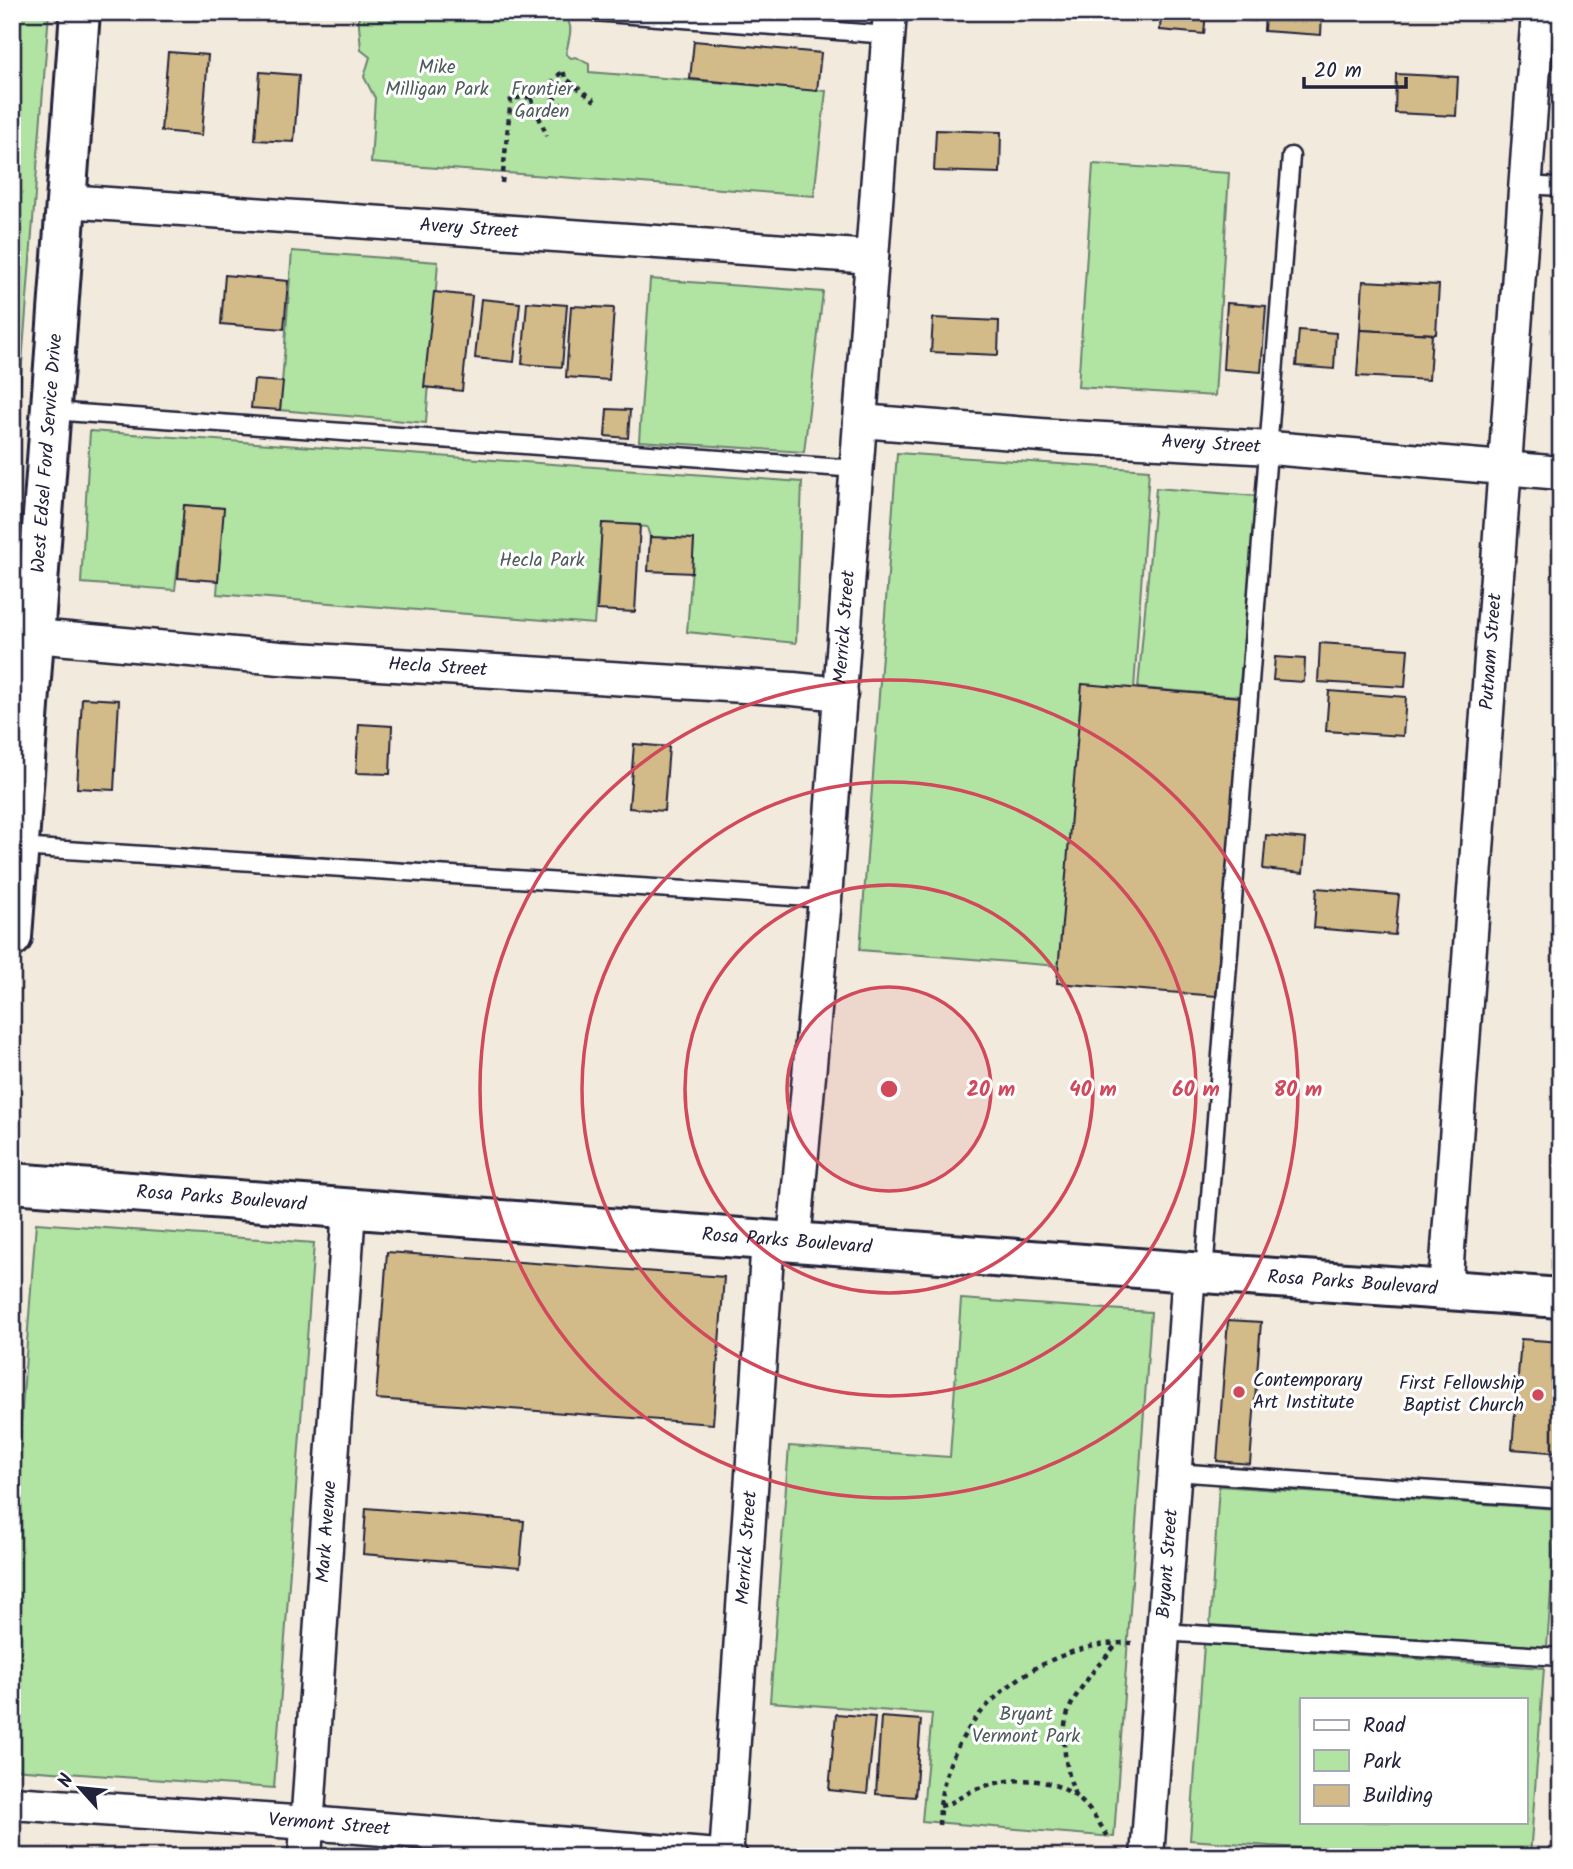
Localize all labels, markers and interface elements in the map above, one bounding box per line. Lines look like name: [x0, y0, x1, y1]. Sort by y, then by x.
scale bar: [1304, 46, 1405, 90]
park label: Mike Milligan Park: [385, 53, 489, 105]
text: 20 m: [1314, 55, 1362, 88]
park label: Frontier Garden: [511, 75, 575, 127]
street label: Avery Street: [418, 211, 520, 247]
street label: West Edsel Ford Service Drive: [24, 332, 71, 574]
street label: Avery Street: [1161, 427, 1262, 462]
park label: Hecla Park: [499, 546, 585, 576]
street label: Merrick Street: [826, 569, 864, 685]
street label: Putnam Street: [1472, 592, 1511, 711]
street label: Hecla Street: [387, 650, 489, 686]
text: 20 m: [967, 1074, 1015, 1107]
text: 40 m: [1069, 1074, 1117, 1107]
text: 60 m: [1172, 1074, 1220, 1107]
text: 80 m: [1274, 1074, 1322, 1107]
centre of rings: [877, 1077, 901, 1101]
street label: Rosa Parks Boulevard: [135, 1177, 308, 1220]
street label: Rosa Parks Boulevard: [701, 1220, 873, 1263]
street label: Rosa Parks Boulevard: [1266, 1262, 1439, 1304]
place label: Contemporary Art Institute: [1253, 1366, 1363, 1418]
place label: First Fellowship Baptist Church: [1399, 1369, 1524, 1421]
marker: Contemporary Art Institute: [1231, 1384, 1247, 1400]
marker: First Fellowship Baptist Church: [1530, 1387, 1546, 1403]
street label: Mark Avenue: [309, 1479, 346, 1584]
street label: Merrick Street: [728, 1489, 766, 1606]
street label: Bryant Street: [1149, 1507, 1187, 1619]
legend: [1300, 1698, 1528, 1824]
park label: Bryant Vermont Park: [972, 1700, 1080, 1752]
text: Road: [1363, 1710, 1406, 1743]
text: Park: [1363, 1746, 1401, 1779]
north arrow: [46, 1754, 116, 1824]
text: N: [51, 1769, 83, 1793]
text: Building: [1363, 1780, 1433, 1813]
street label: Vermont Street: [267, 1805, 392, 1845]

